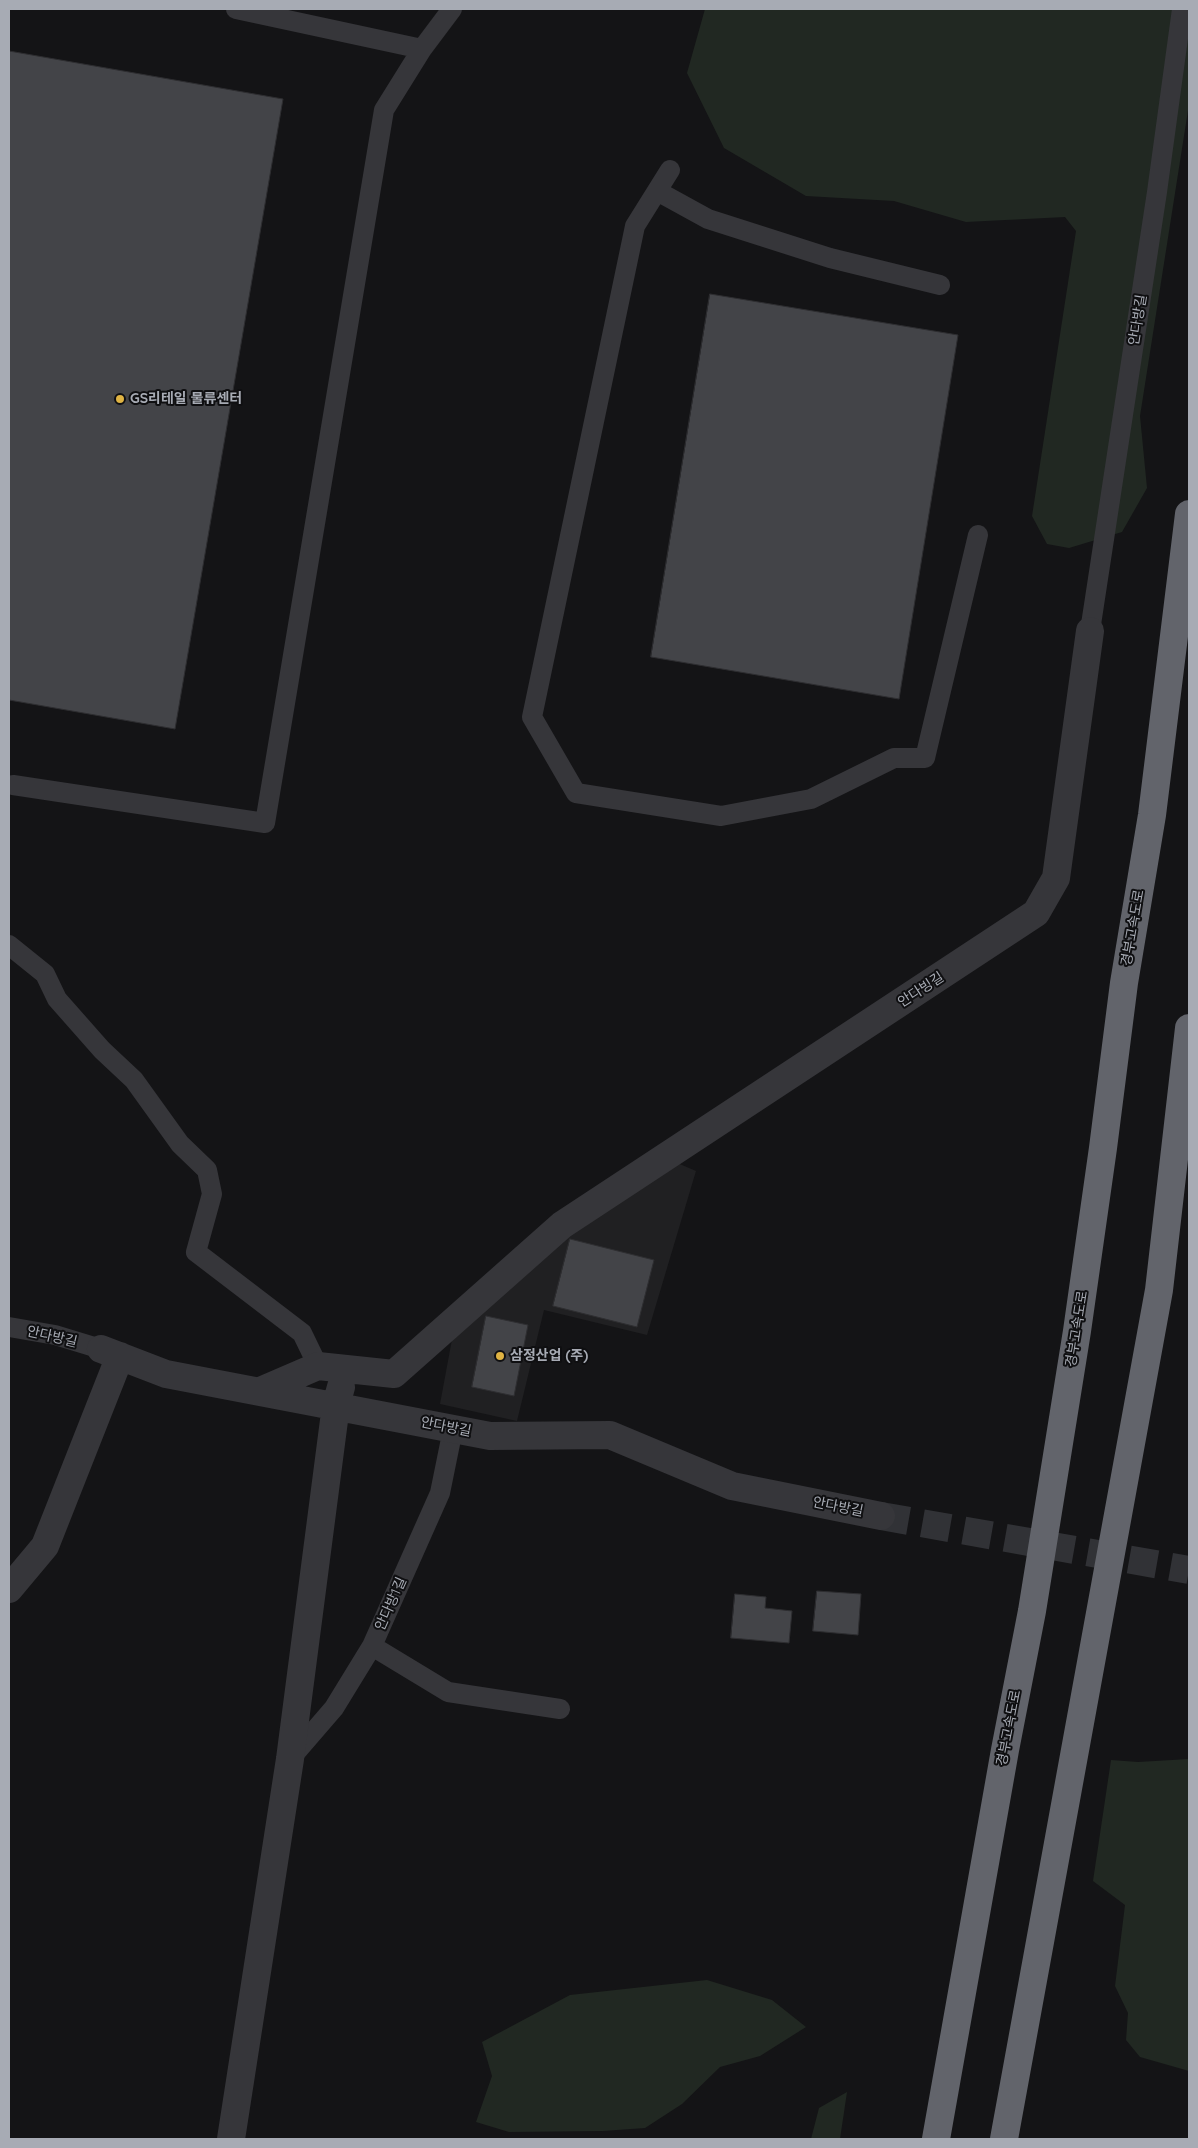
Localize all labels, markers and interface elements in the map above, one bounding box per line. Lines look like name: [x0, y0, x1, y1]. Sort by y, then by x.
street label: 안다방길: [1126, 293, 1150, 347]
place label: GS리테일 물류센터: [130, 391, 242, 407]
marker: GS리테일 물류센터: [114, 393, 126, 405]
street label: 경부고속도로: [1118, 888, 1148, 968]
street label: 안다빙길: [895, 969, 947, 1011]
street label: 경부고속도로: [1063, 1290, 1091, 1368]
street label: 안다방길: [25, 1323, 79, 1351]
place label: 삼정산업 (주): [510, 1348, 588, 1364]
marker: 삼정산업 (주): [494, 1350, 506, 1362]
street label: 안다방길: [419, 1414, 473, 1440]
street label: 안다방길: [811, 1494, 865, 1520]
street label: 안다방1길: [372, 1575, 410, 1633]
street label: 경부고속도로: [993, 1688, 1025, 1768]

